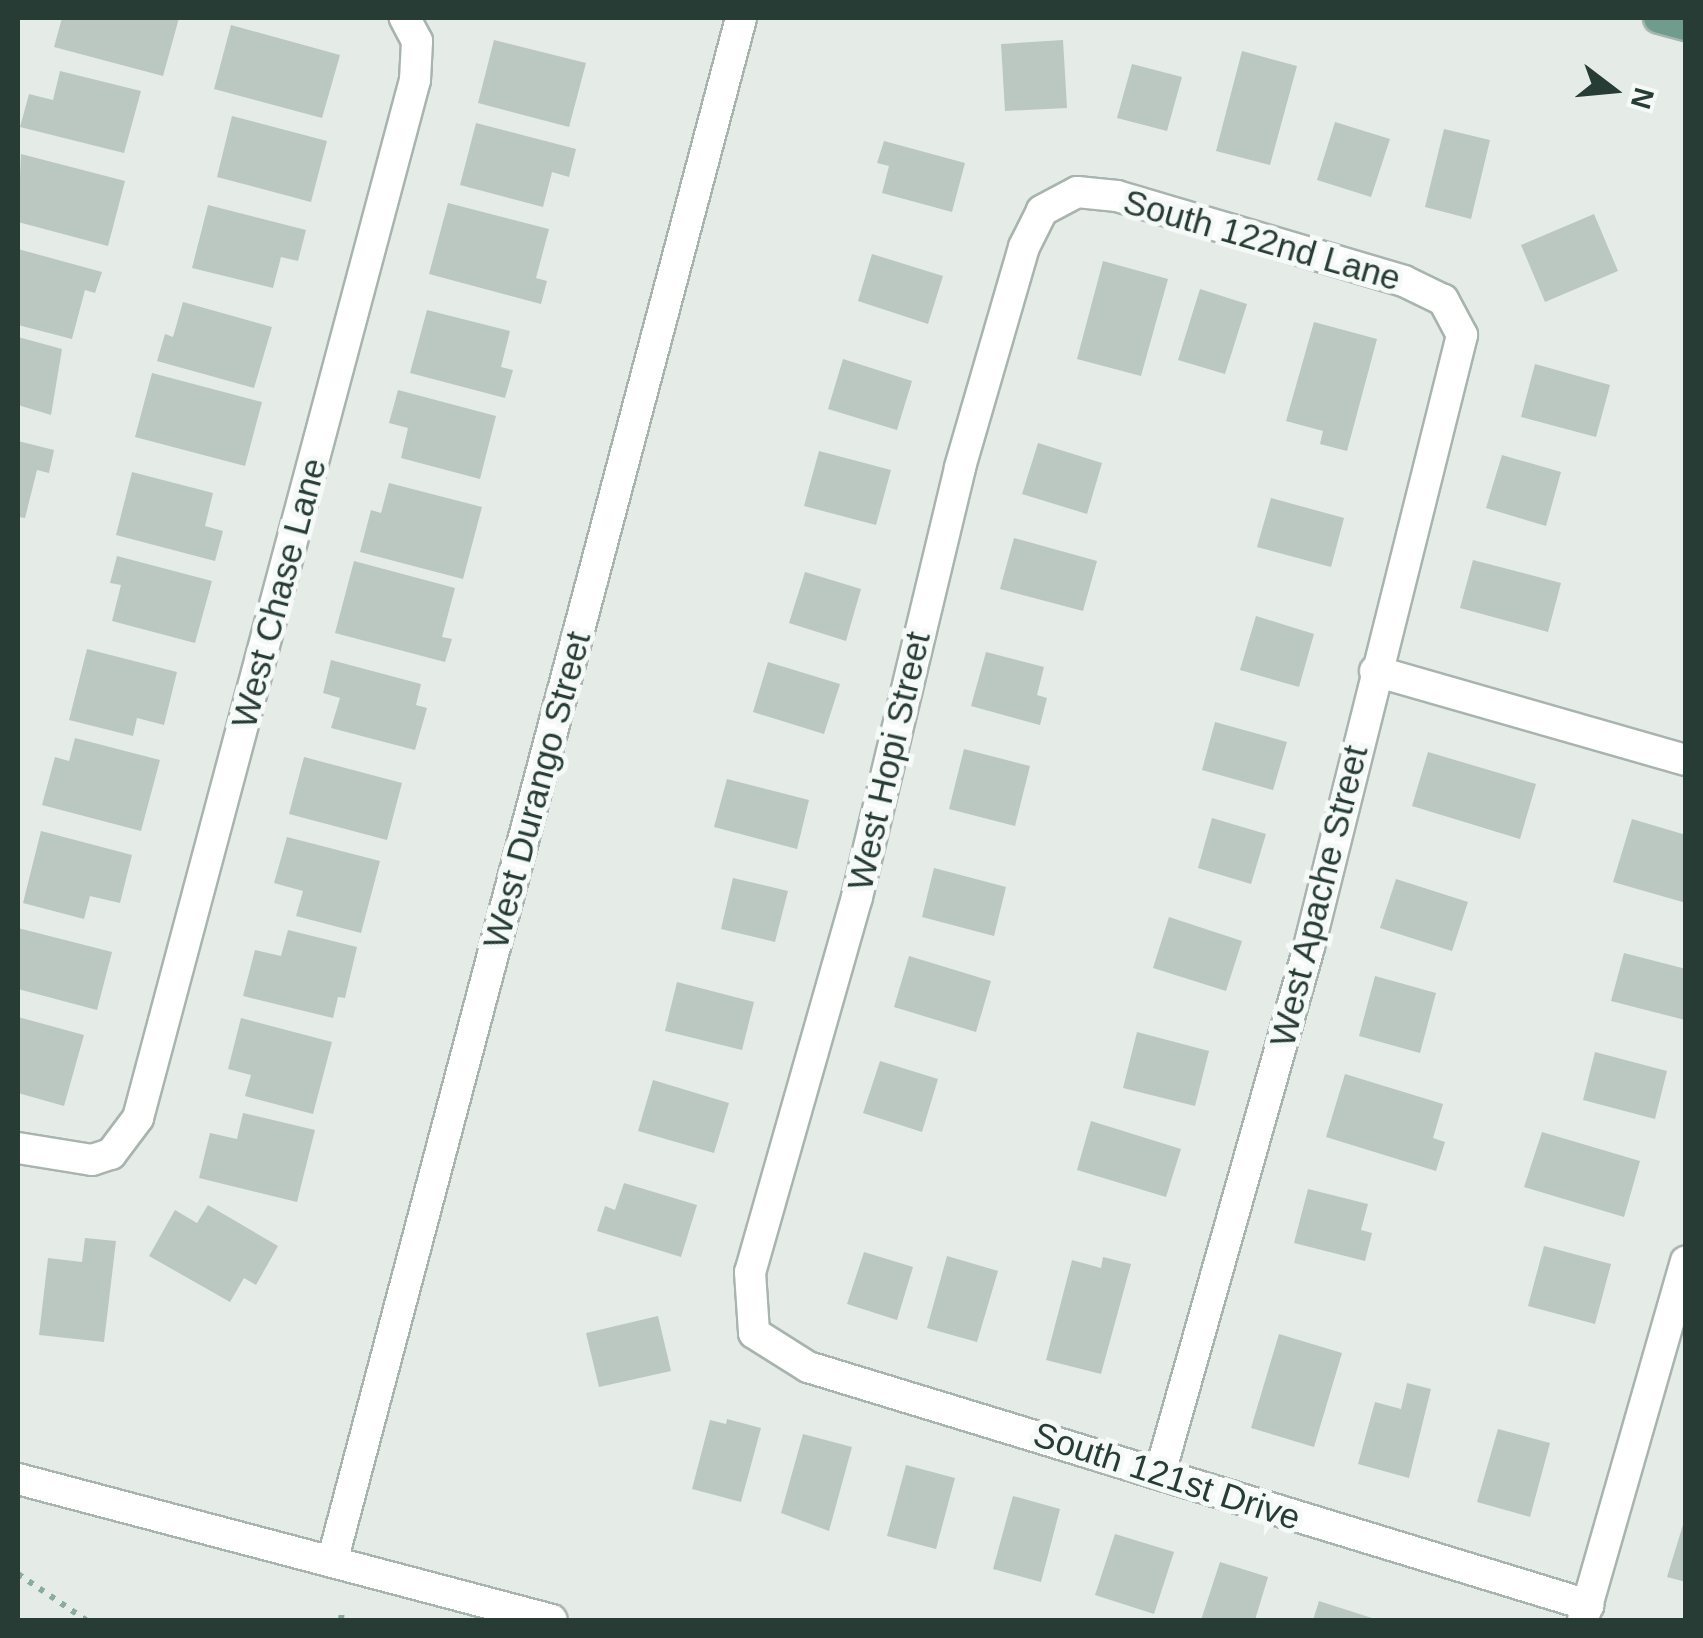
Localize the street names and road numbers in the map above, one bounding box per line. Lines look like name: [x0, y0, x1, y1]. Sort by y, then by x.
street label: South 122nd Lane: [1119, 180, 1405, 300]
street label: West Chase Lane: [223, 454, 335, 732]
street label: West Durango Street: [475, 627, 599, 953]
street label: West Hopi Street: [839, 628, 939, 894]
street label: West Apache Street: [1261, 740, 1377, 1052]
street label: South 121st Drive: [1028, 1413, 1306, 1539]

